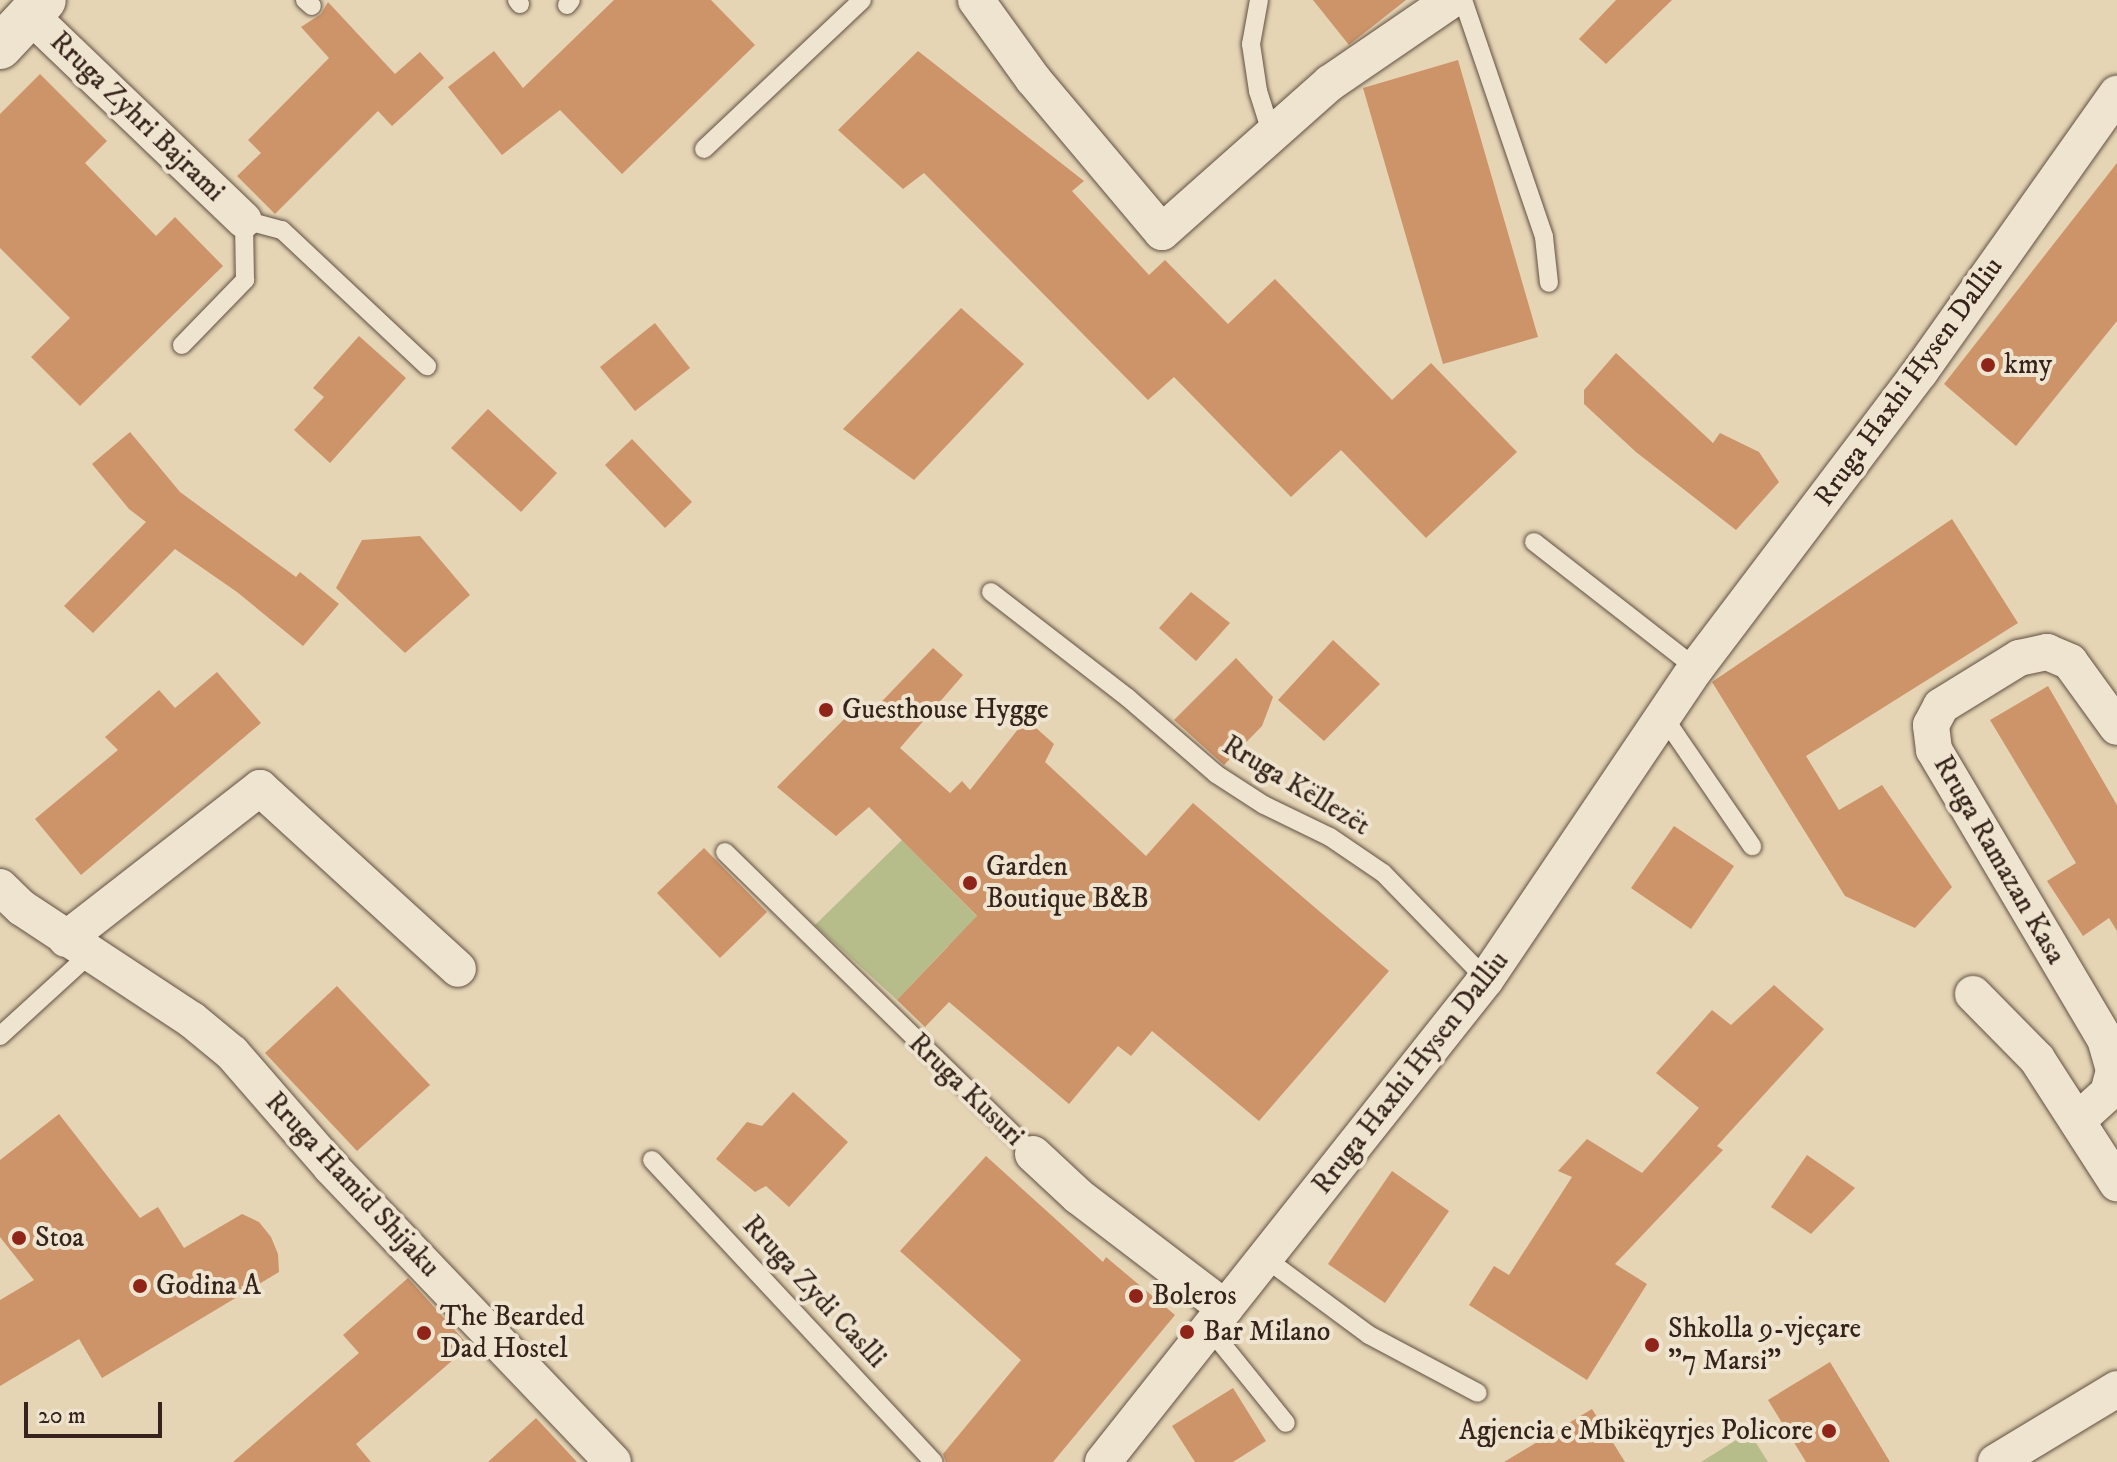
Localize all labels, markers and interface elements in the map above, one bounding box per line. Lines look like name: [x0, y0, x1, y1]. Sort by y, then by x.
street label: Rruga Zyhri Bajrami: [43, 25, 231, 209]
street label: Rruga Haxhi Hysen Dalliu: [1807, 251, 2011, 513]
place label: kmy: [2004, 348, 2052, 382]
marker: kmy: [1979, 356, 1997, 374]
place label: Guesthouse Hygge: [842, 693, 1049, 727]
marker: Guesthouse Hygge: [817, 701, 835, 719]
street label: Rruga Këllezët: [1216, 729, 1376, 843]
street label: Rruga Ramazan Kasa: [1926, 750, 2072, 970]
place label: Garden Boutique B&B: [986, 850, 1149, 916]
marker: Garden Boutique B&B: [961, 874, 979, 892]
street label: Rruga Haxhi Hysen Dalliu: [1306, 945, 1516, 1201]
street label: Rruga Kusuri: [901, 1027, 1031, 1153]
street label: Rruga Hamid Shijaku: [258, 1086, 446, 1284]
street label: Rruga Zydi Caslli: [735, 1209, 893, 1375]
place label: Stoa: [35, 1221, 84, 1255]
marker: Stoa: [10, 1229, 28, 1247]
place label: Godina A: [156, 1269, 261, 1303]
marker: Godina A: [131, 1277, 149, 1295]
place label: Boleros: [1152, 1279, 1237, 1313]
marker: Boleros: [1127, 1287, 1145, 1305]
place label: The Bearded Dad Hostel: [440, 1300, 584, 1366]
place label: Shkolla 9-vjeçare "7 Marsi": [1668, 1312, 1861, 1378]
place label: Bar Milano: [1203, 1315, 1330, 1349]
marker: Bar Milano: [1178, 1323, 1196, 1341]
marker: The Bearded Dad Hostel: [415, 1324, 433, 1342]
marker: Shkolla 9-vjeçare "7 Marsi": [1643, 1336, 1661, 1354]
scale bar: [28, 1386, 166, 1436]
text: 20 m: [38, 1401, 86, 1431]
place label: Agjencia e Mbikëqyrjes Policore: [1459, 1414, 1813, 1448]
marker: Agjencia e Mbikëqyrjes Policore: [1820, 1422, 1838, 1440]

